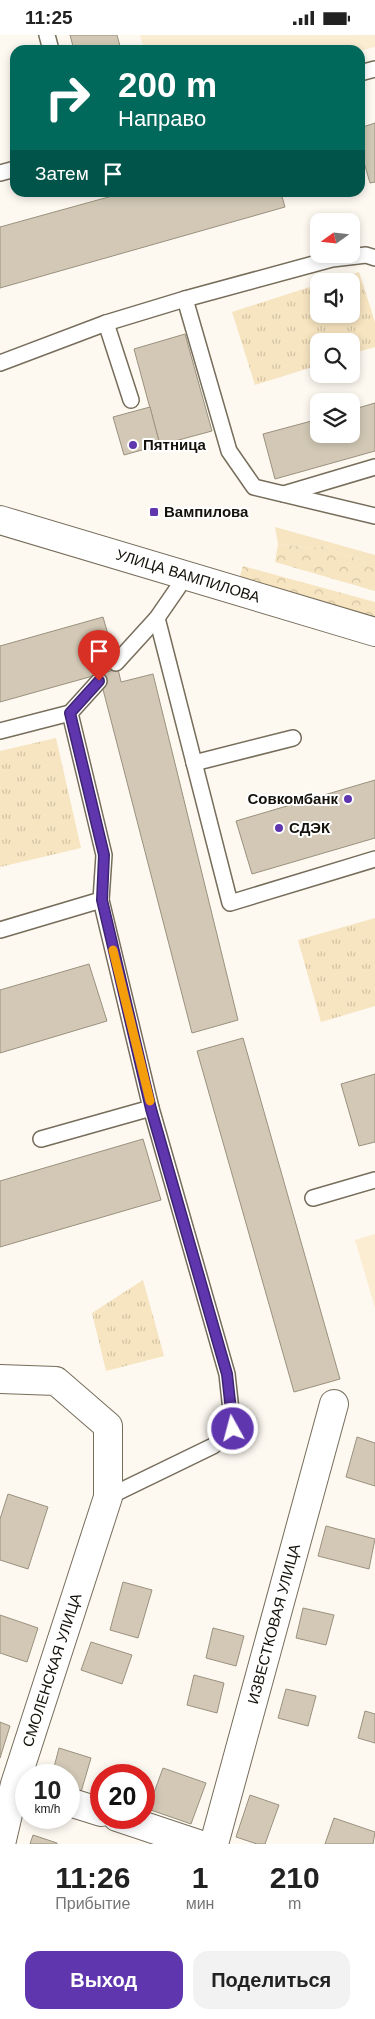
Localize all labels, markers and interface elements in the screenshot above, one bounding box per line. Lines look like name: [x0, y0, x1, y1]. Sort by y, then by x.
text: 11:25: [25, 7, 73, 28]
icon: right: [35, 65, 100, 130]
text: 200 m: [118, 65, 217, 104]
text: Направо: [118, 106, 206, 131]
icon: arrive: [99, 160, 127, 188]
text: Затем: [35, 163, 89, 184]
north arrow: [310, 213, 360, 263]
map controls: [310, 213, 360, 443]
button: sound: [310, 273, 360, 323]
button: search: [310, 333, 360, 383]
button: layers: [310, 393, 360, 443]
place label: Пятница: [143, 436, 207, 453]
marker: Пятница: [127, 439, 139, 451]
place label: Вампилова: [164, 503, 249, 520]
marker: Вампилова: [148, 506, 160, 518]
street label: УЛИЦА ВАМПИЛОВА: [114, 546, 262, 606]
pin: [78, 630, 120, 681]
icon: arrive: [85, 637, 113, 665]
place label: Совкомбанк: [247, 790, 338, 807]
marker: Совкомбанк: [342, 793, 354, 805]
place label: СДЭК: [289, 819, 331, 836]
marker: СДЭК: [273, 822, 285, 834]
position arrow: [206, 1402, 258, 1454]
street label: ИЗВЕСТКОВАЯ УЛИЦА: [244, 1542, 303, 1706]
street label: СМОЛЕНСКАЯ УЛИЦА: [19, 1591, 84, 1749]
speed limit sign: 20: [90, 1764, 155, 1829]
text: 10: [34, 1776, 61, 1804]
text: km/h: [34, 1802, 61, 1816]
text: 11:26: [55, 1861, 130, 1894]
text: 1: [192, 1861, 208, 1894]
text: 210: [270, 1861, 320, 1894]
text: Прибытие: [55, 1895, 130, 1912]
text: мин: [186, 1895, 214, 1912]
text: m: [288, 1895, 301, 1912]
button: Выход: [25, 1951, 183, 2009]
button: Поделиться: [193, 1951, 350, 2009]

